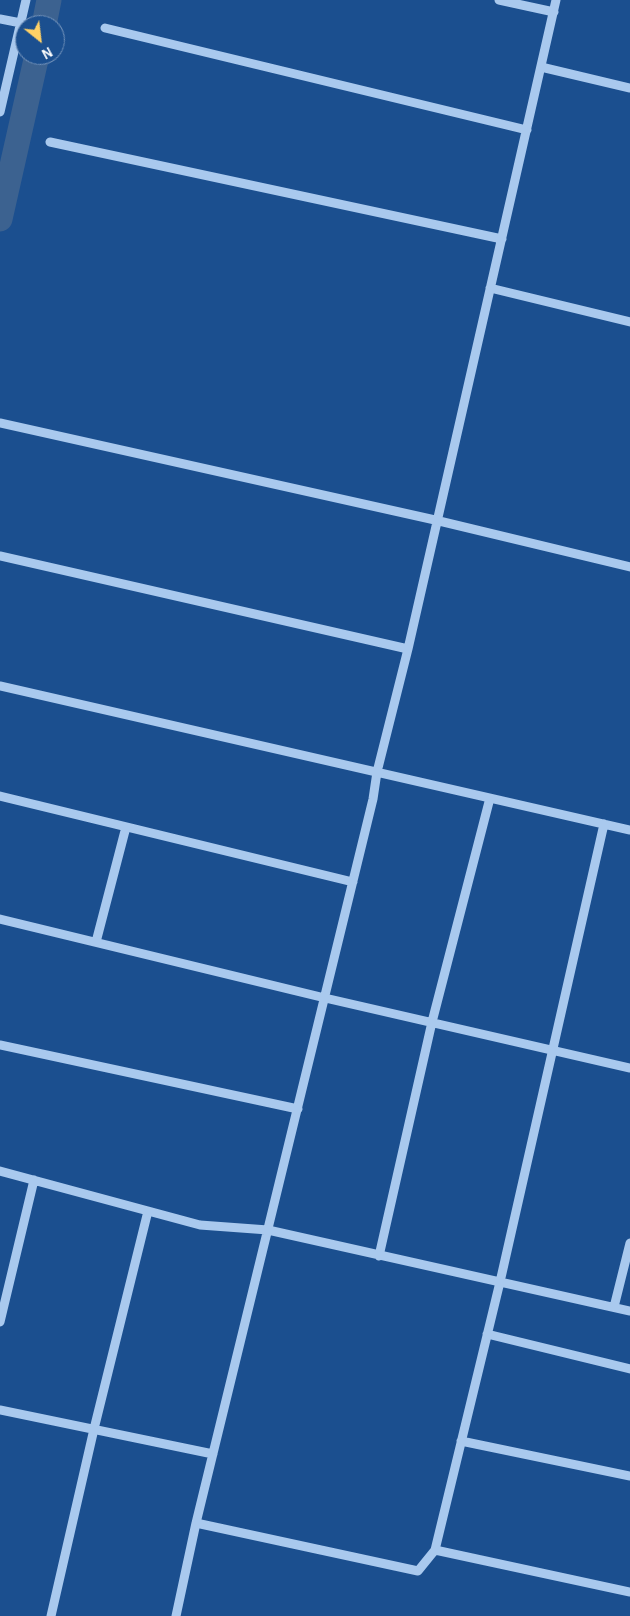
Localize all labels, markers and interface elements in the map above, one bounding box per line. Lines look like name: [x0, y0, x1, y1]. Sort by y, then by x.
north arrow: [15, 15, 65, 65]
text: N: [39, 44, 54, 61]

